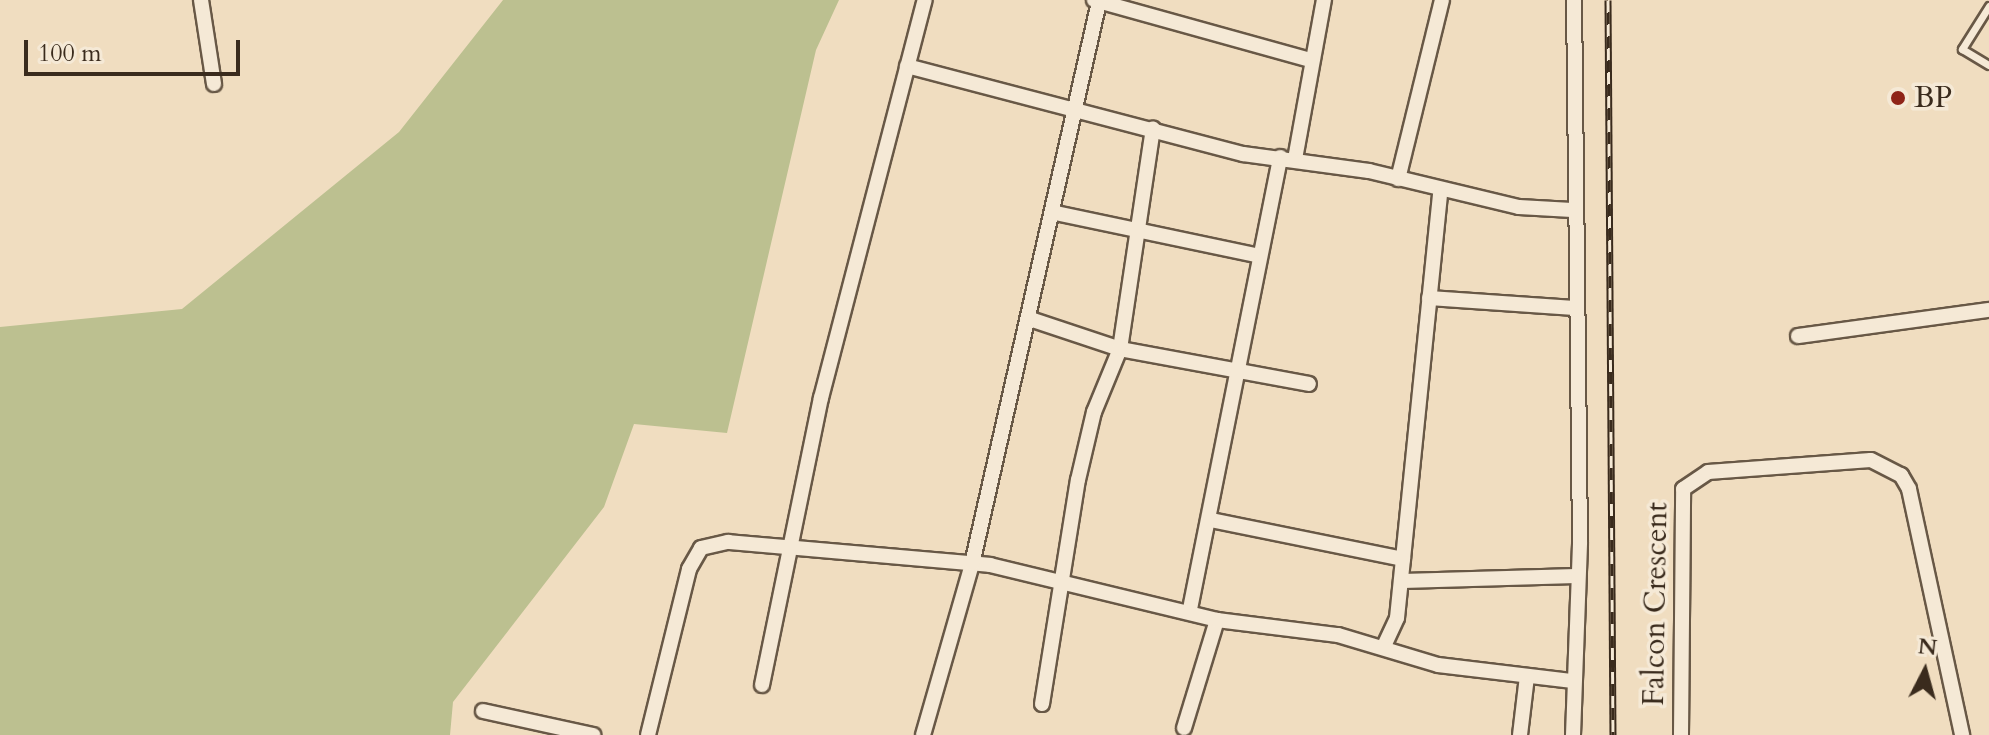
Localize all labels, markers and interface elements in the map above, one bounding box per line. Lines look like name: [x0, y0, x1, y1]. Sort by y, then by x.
scale bar: [28, 24, 244, 74]
text: 100 m: [38, 37, 102, 70]
place label: BP: [1914, 80, 1952, 116]
marker: BP: [1889, 89, 1907, 107]
street label: Falcon Crescent: [1636, 502, 1676, 706]
north arrow: [1885, 631, 1965, 711]
text: N: [1916, 631, 1939, 663]

